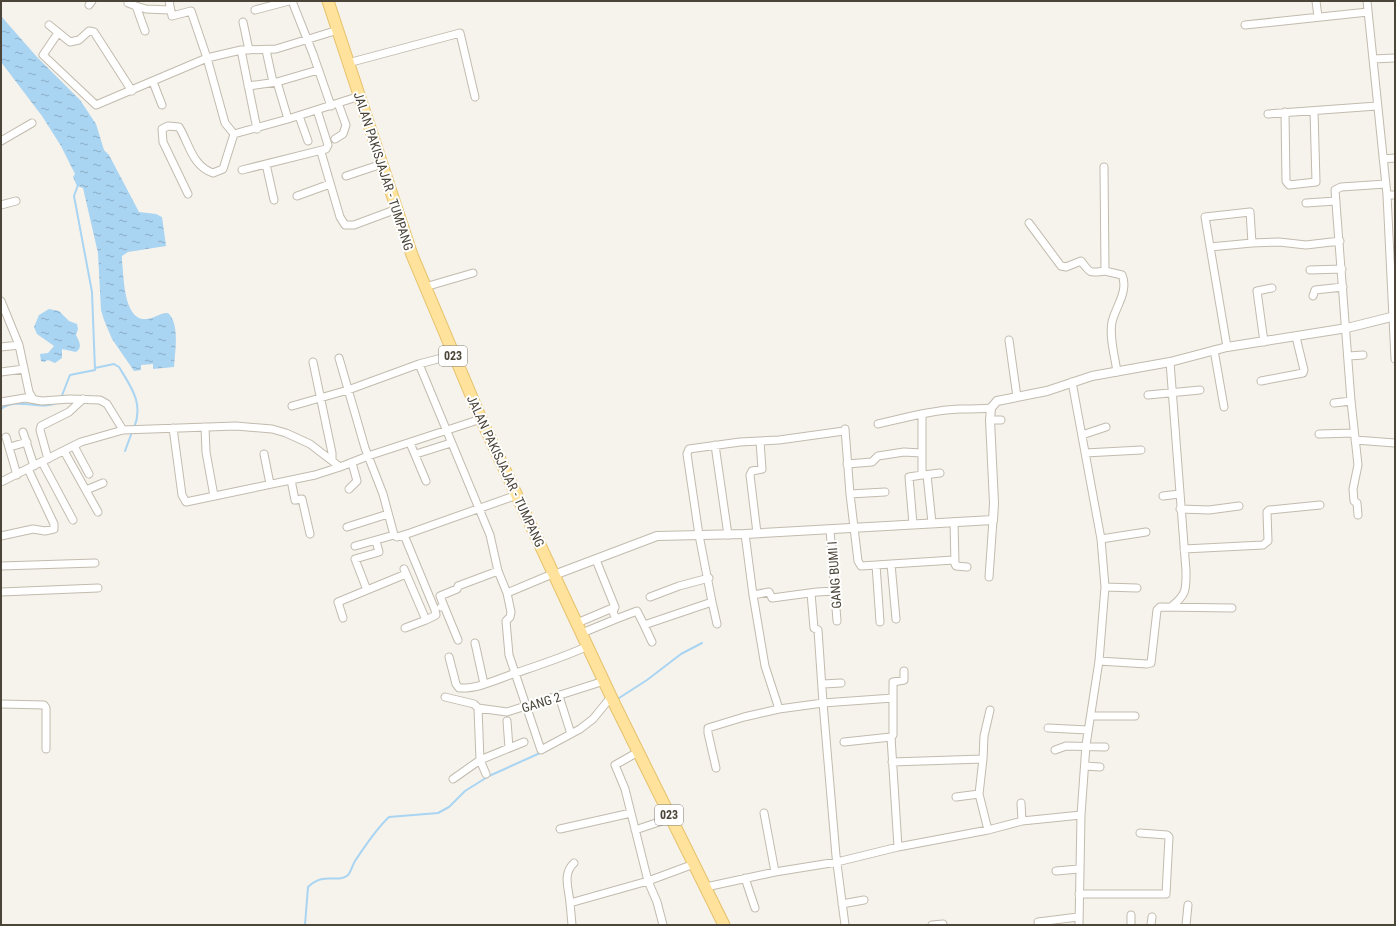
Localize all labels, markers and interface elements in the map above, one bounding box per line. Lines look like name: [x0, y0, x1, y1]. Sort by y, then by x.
street label: JALAN PAKISJAJAR - TUMPANG: [351, 90, 416, 252]
road number: 023: [439, 346, 467, 366]
street label: JALAN PAKISJAJAR - TUMPANG: [464, 393, 547, 550]
street label: GANG BUMI I: [825, 541, 844, 609]
street label: GANG 2: [520, 689, 563, 716]
road number: 023: [655, 805, 683, 825]

